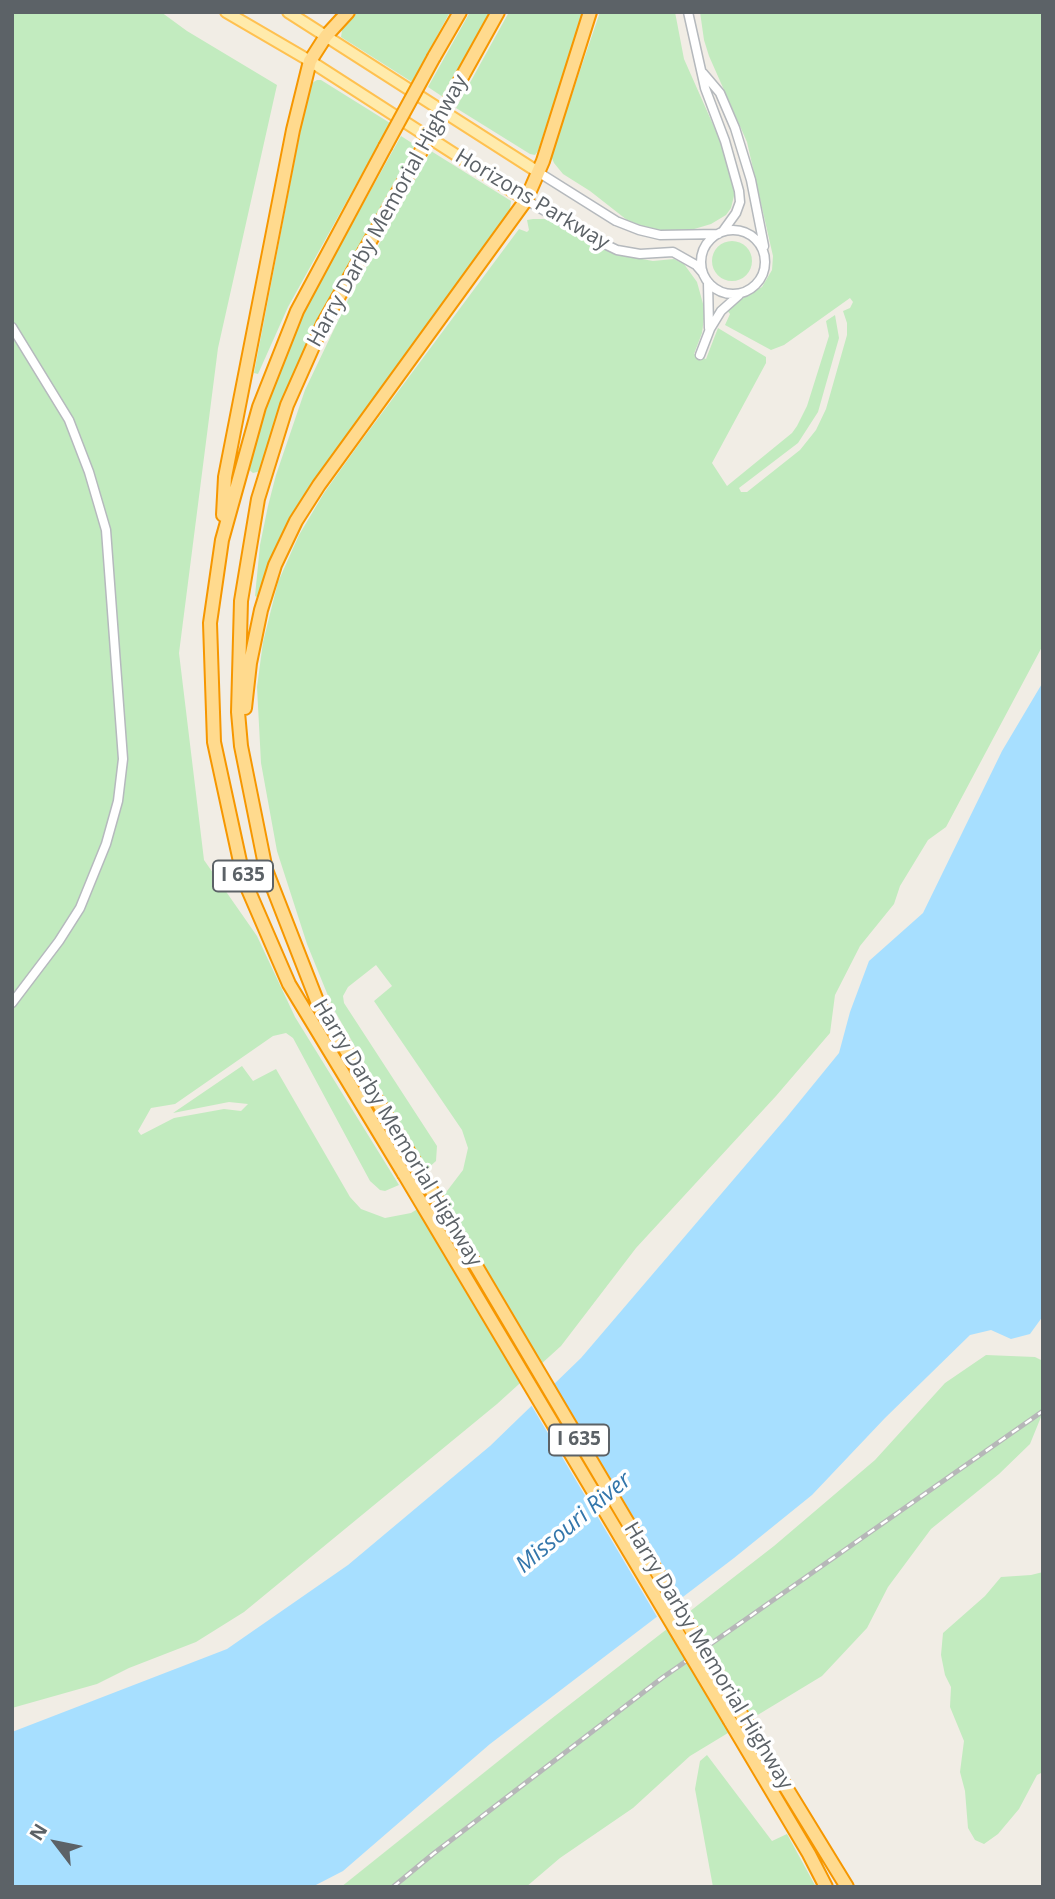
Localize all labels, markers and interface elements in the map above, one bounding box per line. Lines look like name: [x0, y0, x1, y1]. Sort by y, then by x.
street label: Harry Darby Memorial Highway: [303, 71, 473, 351]
street label: Horizons Parkway: [450, 144, 614, 256]
road number: I 635: [213, 860, 273, 891]
street label: Harry Darby Memorial Highway: [307, 995, 487, 1271]
road number: I 635: [549, 1424, 609, 1456]
water label: Missouri River: [511, 1467, 637, 1579]
street label: Harry Darby Memorial Highway: [618, 1518, 798, 1794]
north arrow: [21, 1808, 91, 1878]
text: N: [23, 1818, 53, 1845]

